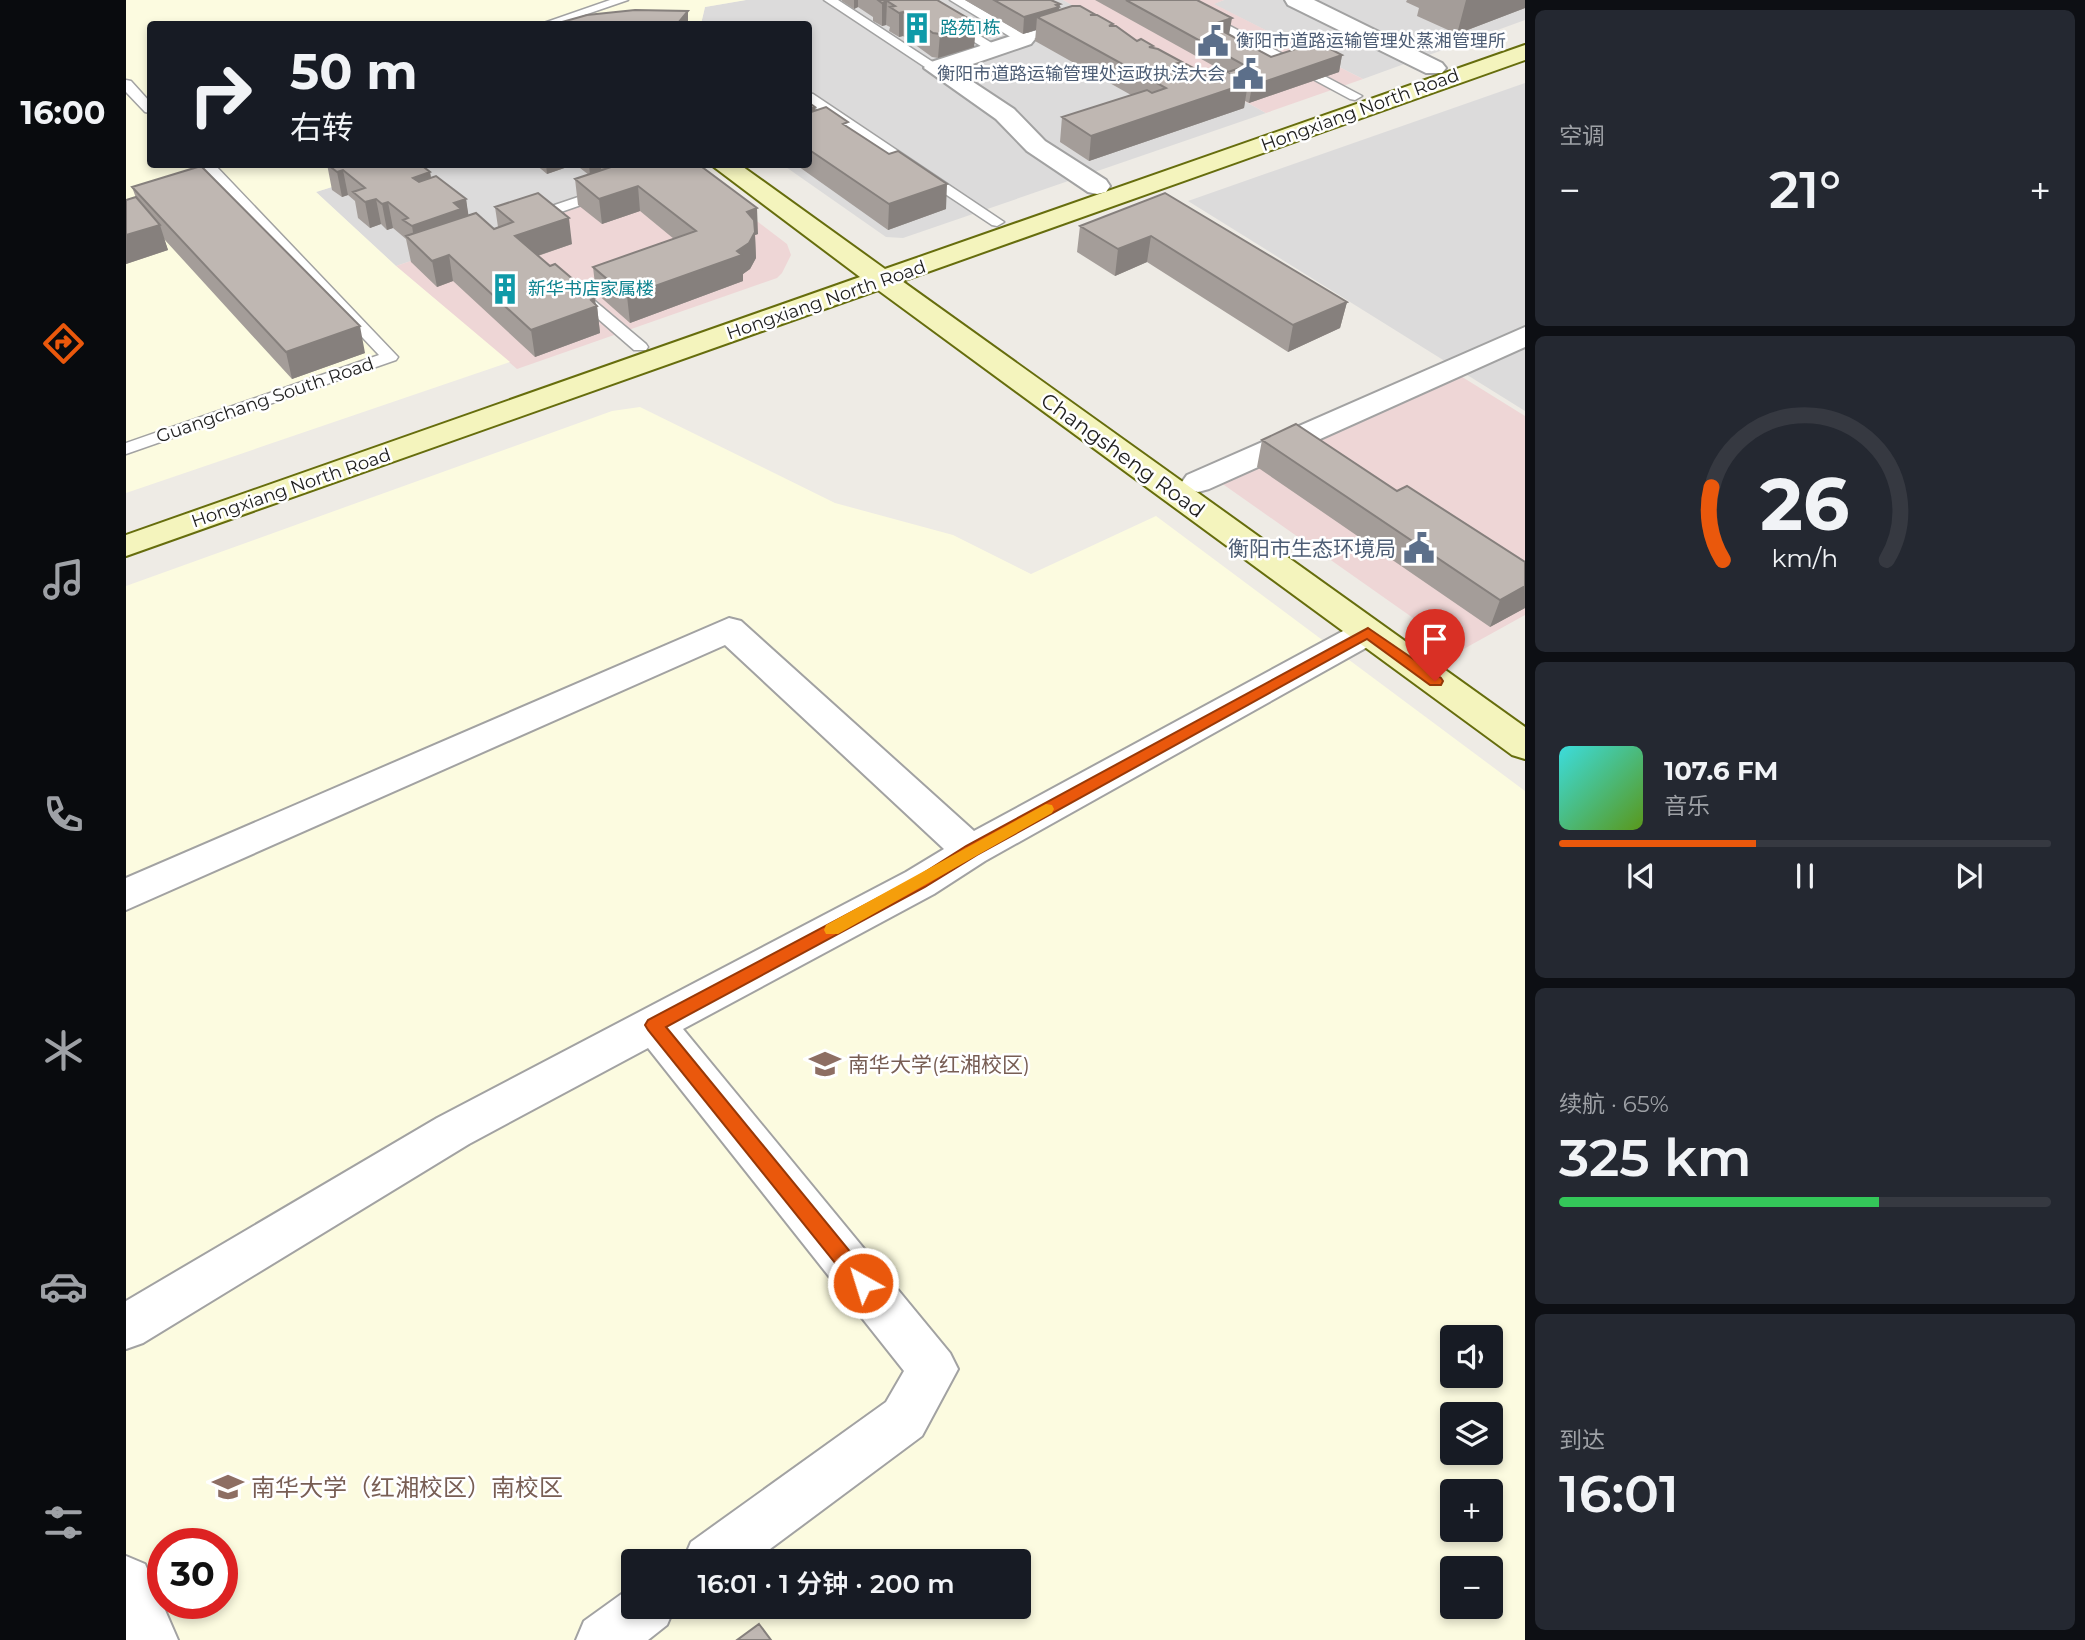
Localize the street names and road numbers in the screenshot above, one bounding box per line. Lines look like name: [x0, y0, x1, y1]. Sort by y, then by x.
street label: Hongxiang North Road: [1258, 64, 1462, 156]
street label: Hongxiang North Road: [723, 256, 929, 344]
street label: Guangchang South Road: [153, 352, 377, 448]
street label: Changsheng Road: [1036, 387, 1210, 523]
street label: Hongxiang North Road: [188, 444, 394, 532]

